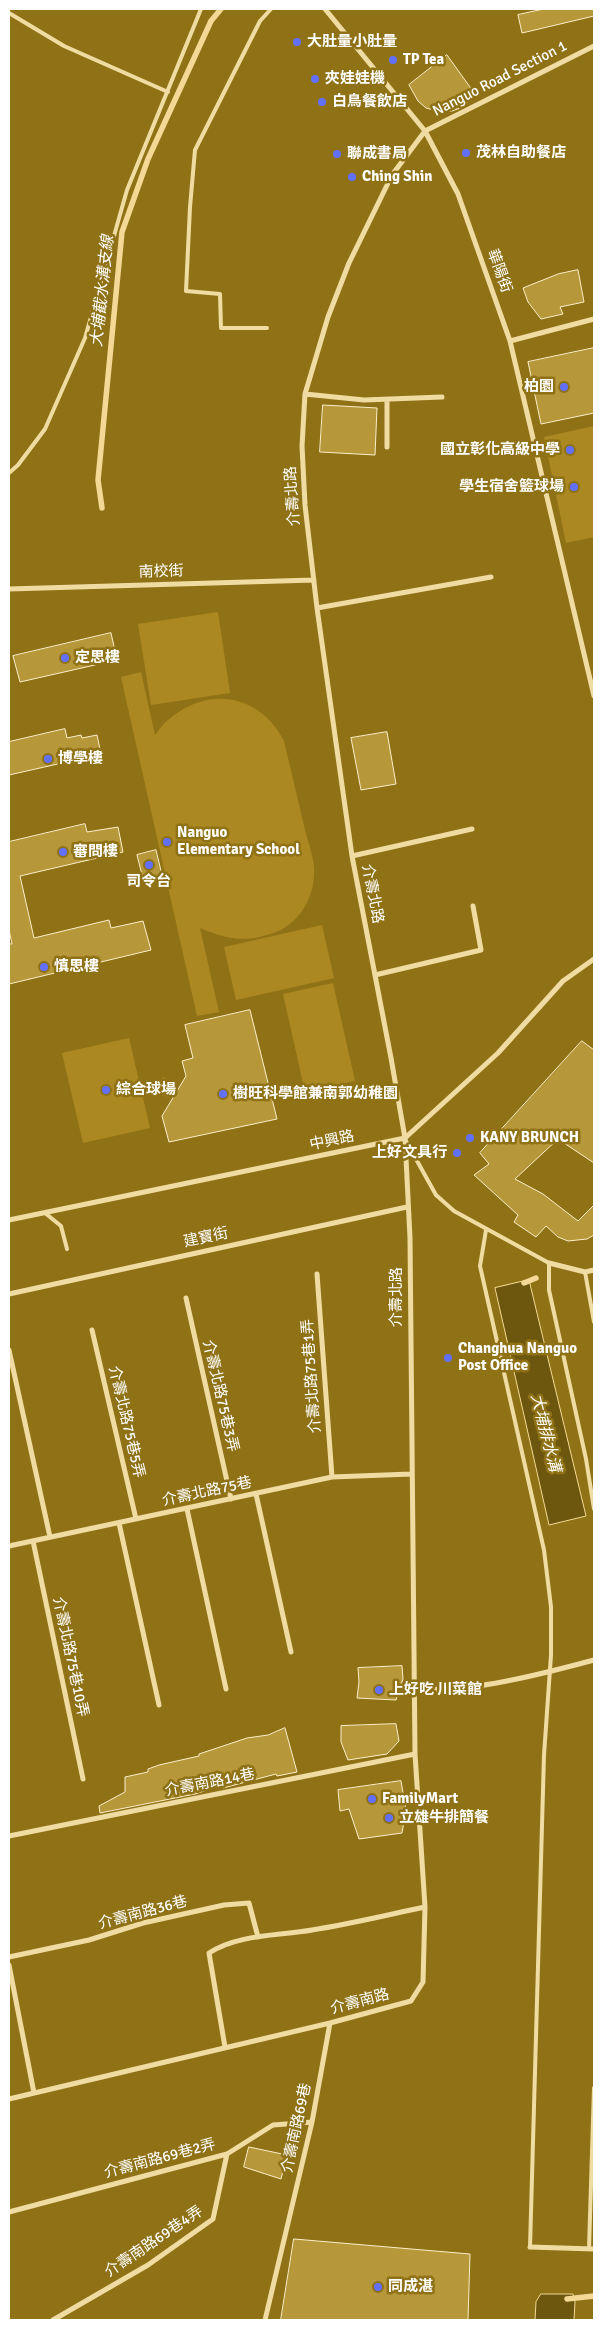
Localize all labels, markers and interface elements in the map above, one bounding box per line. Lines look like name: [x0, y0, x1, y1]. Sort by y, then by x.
place label: 大肚量小肚量: [307, 33, 397, 51]
marker: 大肚量小肚量: [291, 36, 303, 48]
street label: Nanguo Road Section 1: [430, 37, 570, 121]
place label: TP Tea: [403, 51, 444, 69]
marker: TP Tea: [387, 54, 399, 66]
place label: 夾娃娃機: [325, 70, 385, 88]
marker: 夾娃娃機: [309, 73, 321, 85]
place label: 白鳥餐飲店: [332, 93, 407, 111]
marker: 白鳥餐飲店: [316, 96, 328, 108]
place label: 茂林自助餐店: [476, 144, 566, 162]
place label: 聯成書局: [347, 145, 407, 163]
marker: 茂林自助餐店: [460, 147, 472, 159]
marker: 聯成書局: [331, 148, 343, 160]
place label: Ching Shin: [362, 168, 432, 186]
marker: Ching Shin: [346, 171, 358, 183]
water label: 大埔截水溝支線: [88, 234, 118, 348]
street label: 華陽街: [483, 247, 515, 295]
place label: 柏園: [524, 378, 554, 396]
marker: 柏園: [558, 381, 570, 393]
place label: 國立彰化高級中學: [440, 441, 560, 459]
marker: 國立彰化高級中學: [564, 444, 576, 456]
street label: 介壽北路: [282, 465, 304, 527]
place label: 學生宿舍籃球場: [459, 478, 564, 496]
marker: 學生宿舍籃球場: [568, 481, 580, 493]
street label: 南校街: [138, 562, 184, 582]
place label: 定思樓: [75, 649, 120, 667]
marker: 定思樓: [59, 652, 71, 664]
place label: 博學樓: [58, 750, 103, 768]
marker: 博學樓: [42, 753, 54, 765]
place label: Nanguo Elementary School: [177, 824, 300, 859]
marker: Nanguo Elementary School: [161, 836, 173, 848]
place label: 審問樓: [73, 843, 118, 861]
marker: 審問樓: [57, 846, 69, 858]
marker: 司令台: [143, 859, 155, 871]
street label: 介壽北路: [357, 863, 387, 925]
place label: 司令台: [127, 873, 171, 891]
place label: 慎思樓: [54, 958, 99, 976]
marker: 慎思樓: [38, 961, 50, 973]
place label: 綜合球場: [116, 1081, 176, 1099]
marker: 綜合球場: [100, 1084, 112, 1096]
place label: 樹旺科學館兼南郭幼稚園: [233, 1085, 398, 1103]
marker: 樹旺科學館兼南郭幼稚園: [217, 1088, 229, 1100]
street label: 中興路: [308, 1128, 356, 1154]
place label: KANY BRUNCH: [480, 1129, 579, 1147]
marker: KANY BRUNCH: [464, 1132, 476, 1144]
place label: 上好文具行: [372, 1144, 447, 1162]
marker: 上好文具行: [451, 1147, 463, 1159]
street label: 建寶街: [182, 1225, 230, 1251]
street label: 介壽北路: [388, 1267, 406, 1327]
street label: 介壽北路75巷1弄: [299, 1318, 325, 1434]
street label: 介壽北路75巷3弄: [198, 1338, 242, 1454]
place label: Changhua Nanguo Post Office: [458, 1340, 577, 1375]
marker: Changhua Nanguo Post Office: [442, 1352, 454, 1364]
street label: 介壽北路75巷5弄: [104, 1364, 148, 1480]
water label: 大埔排水溝: [526, 1392, 564, 1474]
street label: 介壽北路75巷: [161, 1474, 253, 1510]
street label: 介壽北路75巷10弄: [48, 1595, 92, 1719]
place label: 上好吃 川菜館: [389, 1681, 482, 1699]
marker: 上好吃 川菜館: [373, 1684, 385, 1696]
street label: 介壽南路14巷: [164, 1765, 256, 1801]
place label: FamilyMart: [382, 1790, 458, 1808]
marker: FamilyMart: [366, 1793, 378, 1805]
place label: 立雄牛排簡餐: [399, 1809, 489, 1827]
marker: 立雄牛排簡餐: [383, 1812, 395, 1824]
street label: 介壽南路36巷: [97, 1893, 189, 1933]
street label: 介壽南路: [329, 1986, 391, 2018]
street label: 介壽南路69巷: [279, 2082, 315, 2174]
street label: 介壽南路69巷2弄: [102, 2136, 218, 2182]
street label: 介壽南路69巷4弄: [102, 2203, 206, 2281]
place label: 同成湛: [388, 2278, 433, 2296]
marker: 同成湛: [372, 2281, 384, 2293]

